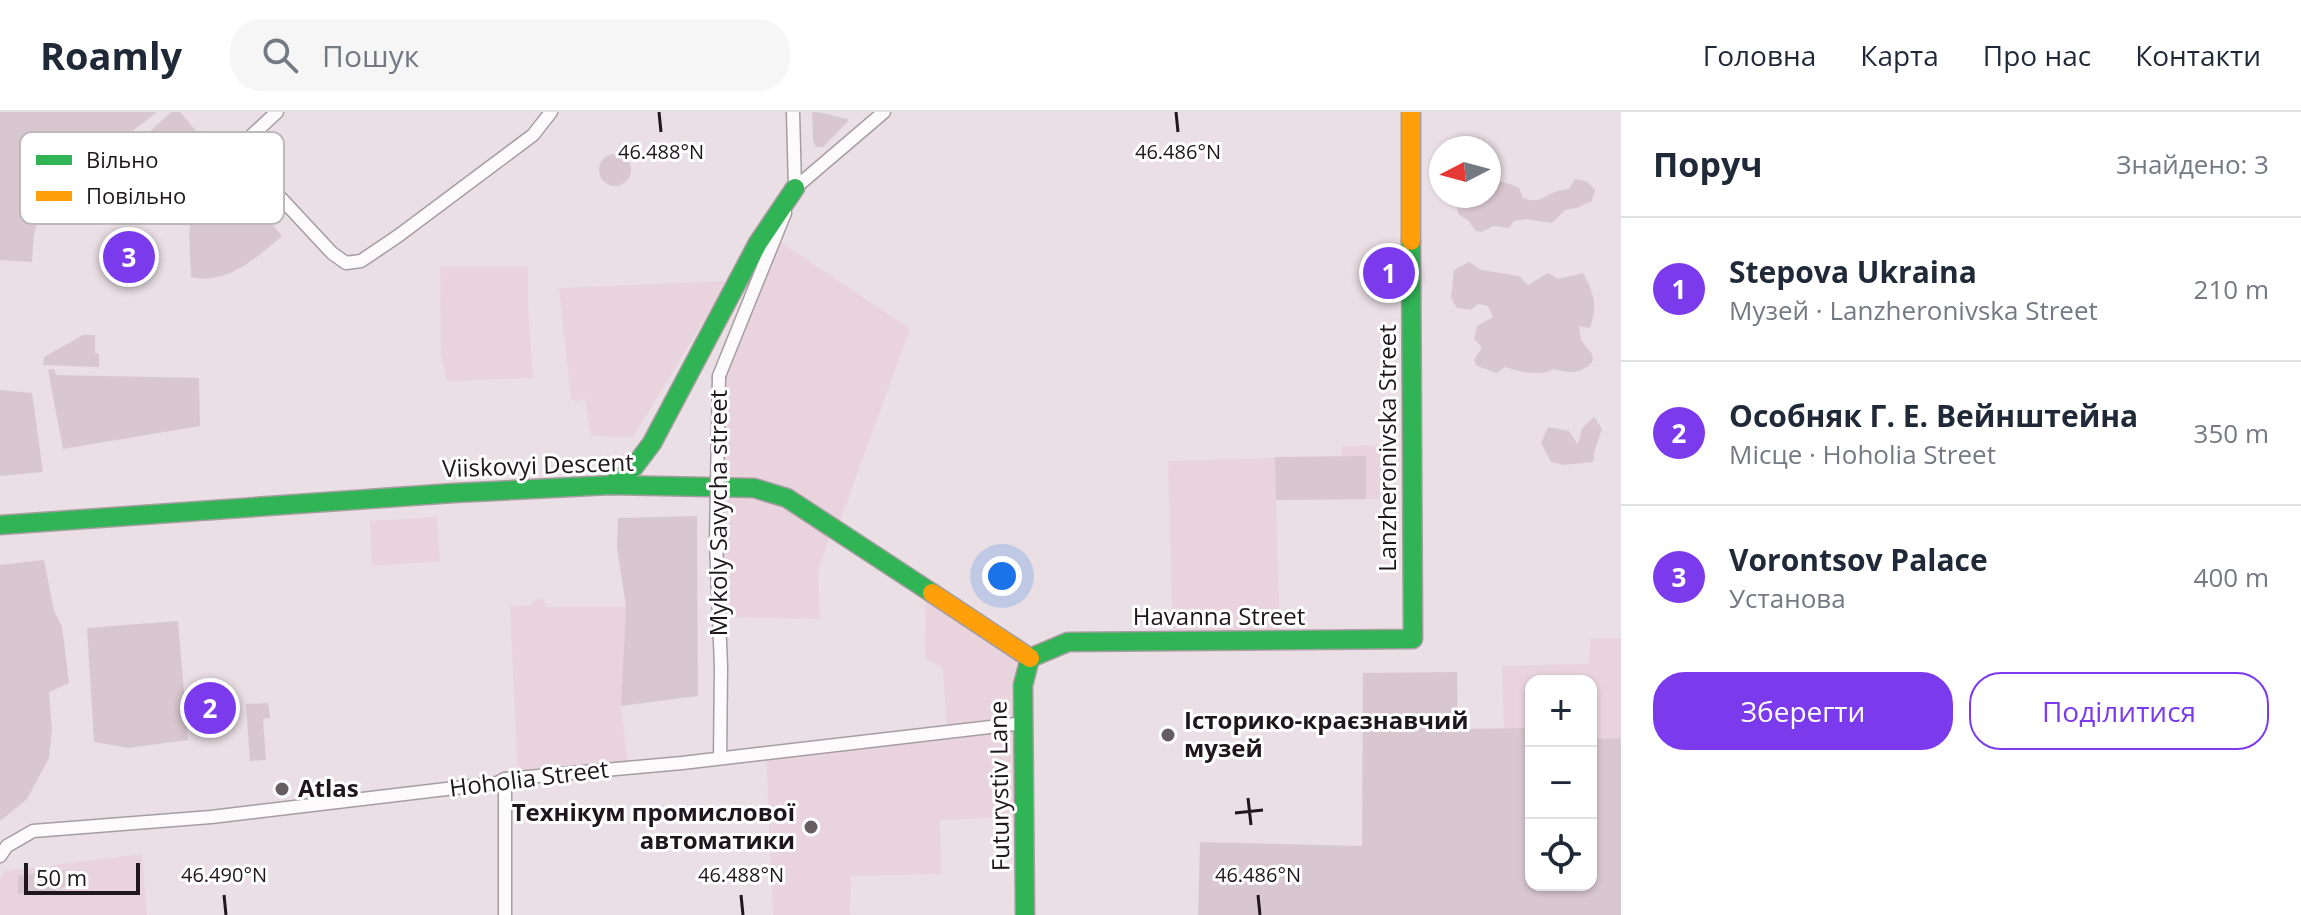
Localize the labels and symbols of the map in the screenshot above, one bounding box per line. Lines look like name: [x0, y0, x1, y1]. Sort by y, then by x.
legend: [20, 132, 284, 224]
north arrow: [1429, 136, 1501, 208]
text: 46.488°N: [618, 138, 704, 165]
text: 46.486°N: [1135, 138, 1221, 165]
text: Вільно: [86, 144, 159, 174]
text: Повільно: [86, 180, 186, 210]
pin: 3: [103, 227, 155, 287]
pin: 1: [1363, 243, 1415, 303]
street label: Lanzheronivska Street: [1370, 324, 1403, 572]
street label: Mykoly Savycha street: [701, 390, 734, 636]
street label: Viiskovyi Descent: [442, 445, 634, 484]
your location: [982, 556, 1022, 596]
street label: Havanna Street: [1133, 599, 1305, 632]
pin: 2: [184, 678, 236, 738]
street label: Futurystiv Lane: [981, 700, 1016, 872]
place label: Історико-краєзнавчий музей: [1184, 703, 1469, 764]
marker: Історико-краєзнавчий музей: [1159, 726, 1177, 744]
street label: Hoholia Street: [447, 751, 610, 804]
place label: Atlas: [298, 771, 359, 804]
marker: Atlas: [273, 780, 291, 798]
place label: Технікум промислової автоматики: [512, 795, 796, 856]
marker: Технікум промислової автоматики: [802, 818, 820, 836]
scale bar: [24, 859, 140, 895]
text: 46.490°N: [181, 861, 267, 888]
text: 46.488°N: [698, 861, 784, 888]
text: 46.486°N: [1215, 861, 1301, 888]

